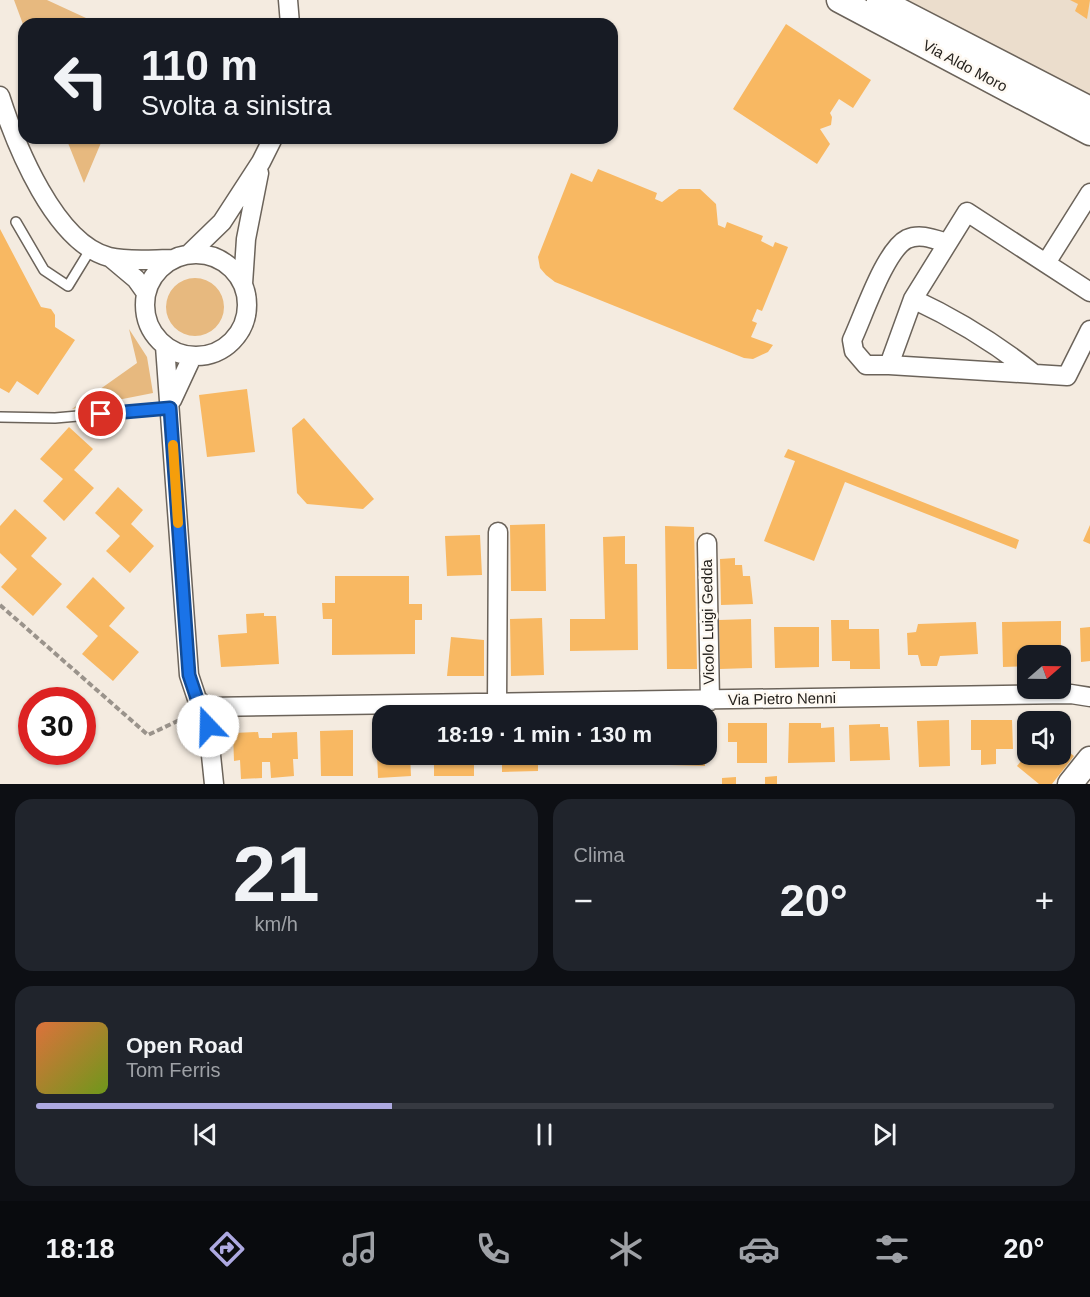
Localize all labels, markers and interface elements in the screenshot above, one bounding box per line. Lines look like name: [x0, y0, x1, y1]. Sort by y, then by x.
street label: Via Aldo Moro: [920, 36, 1010, 95]
icon: left: [42, 42, 120, 120]
text: 110 m: [141, 42, 258, 89]
text: Svolta a sinistra: [141, 91, 332, 121]
pin: [75, 388, 126, 439]
icon: arrive: [84, 397, 117, 430]
street label: Vicolo Luigi Gedda: [698, 558, 717, 685]
north arrow: [1017, 645, 1071, 699]
map controls: [1017, 645, 1071, 765]
speed limit sign: 30: [18, 687, 96, 765]
street label: Via Pietro Nenni: [728, 689, 836, 708]
position arrow: [176, 694, 240, 758]
button: sound: [1017, 711, 1071, 765]
text: 18:19 · 1 min · 130 m: [437, 722, 652, 747]
text: 21: [233, 830, 320, 918]
text: Clima: [574, 844, 625, 866]
text: 20°: [780, 875, 848, 926]
text: −: [574, 882, 593, 919]
text: +: [1035, 882, 1054, 919]
text: km/h: [255, 913, 298, 935]
text: Open Road: [126, 1033, 243, 1058]
text: Tom Ferris: [126, 1059, 220, 1081]
icon: previous: [189, 1118, 222, 1151]
icon: pause: [528, 1118, 561, 1151]
icon: next: [868, 1118, 901, 1151]
icon: directions: [206, 1228, 248, 1270]
icon: music: [339, 1228, 381, 1270]
icon: phone: [472, 1228, 514, 1270]
icon: climate: [605, 1228, 647, 1270]
icon: car: [738, 1228, 780, 1270]
icon: filters: [871, 1228, 913, 1270]
text: 18:18: [46, 1234, 115, 1264]
text: 20°: [1004, 1234, 1044, 1264]

